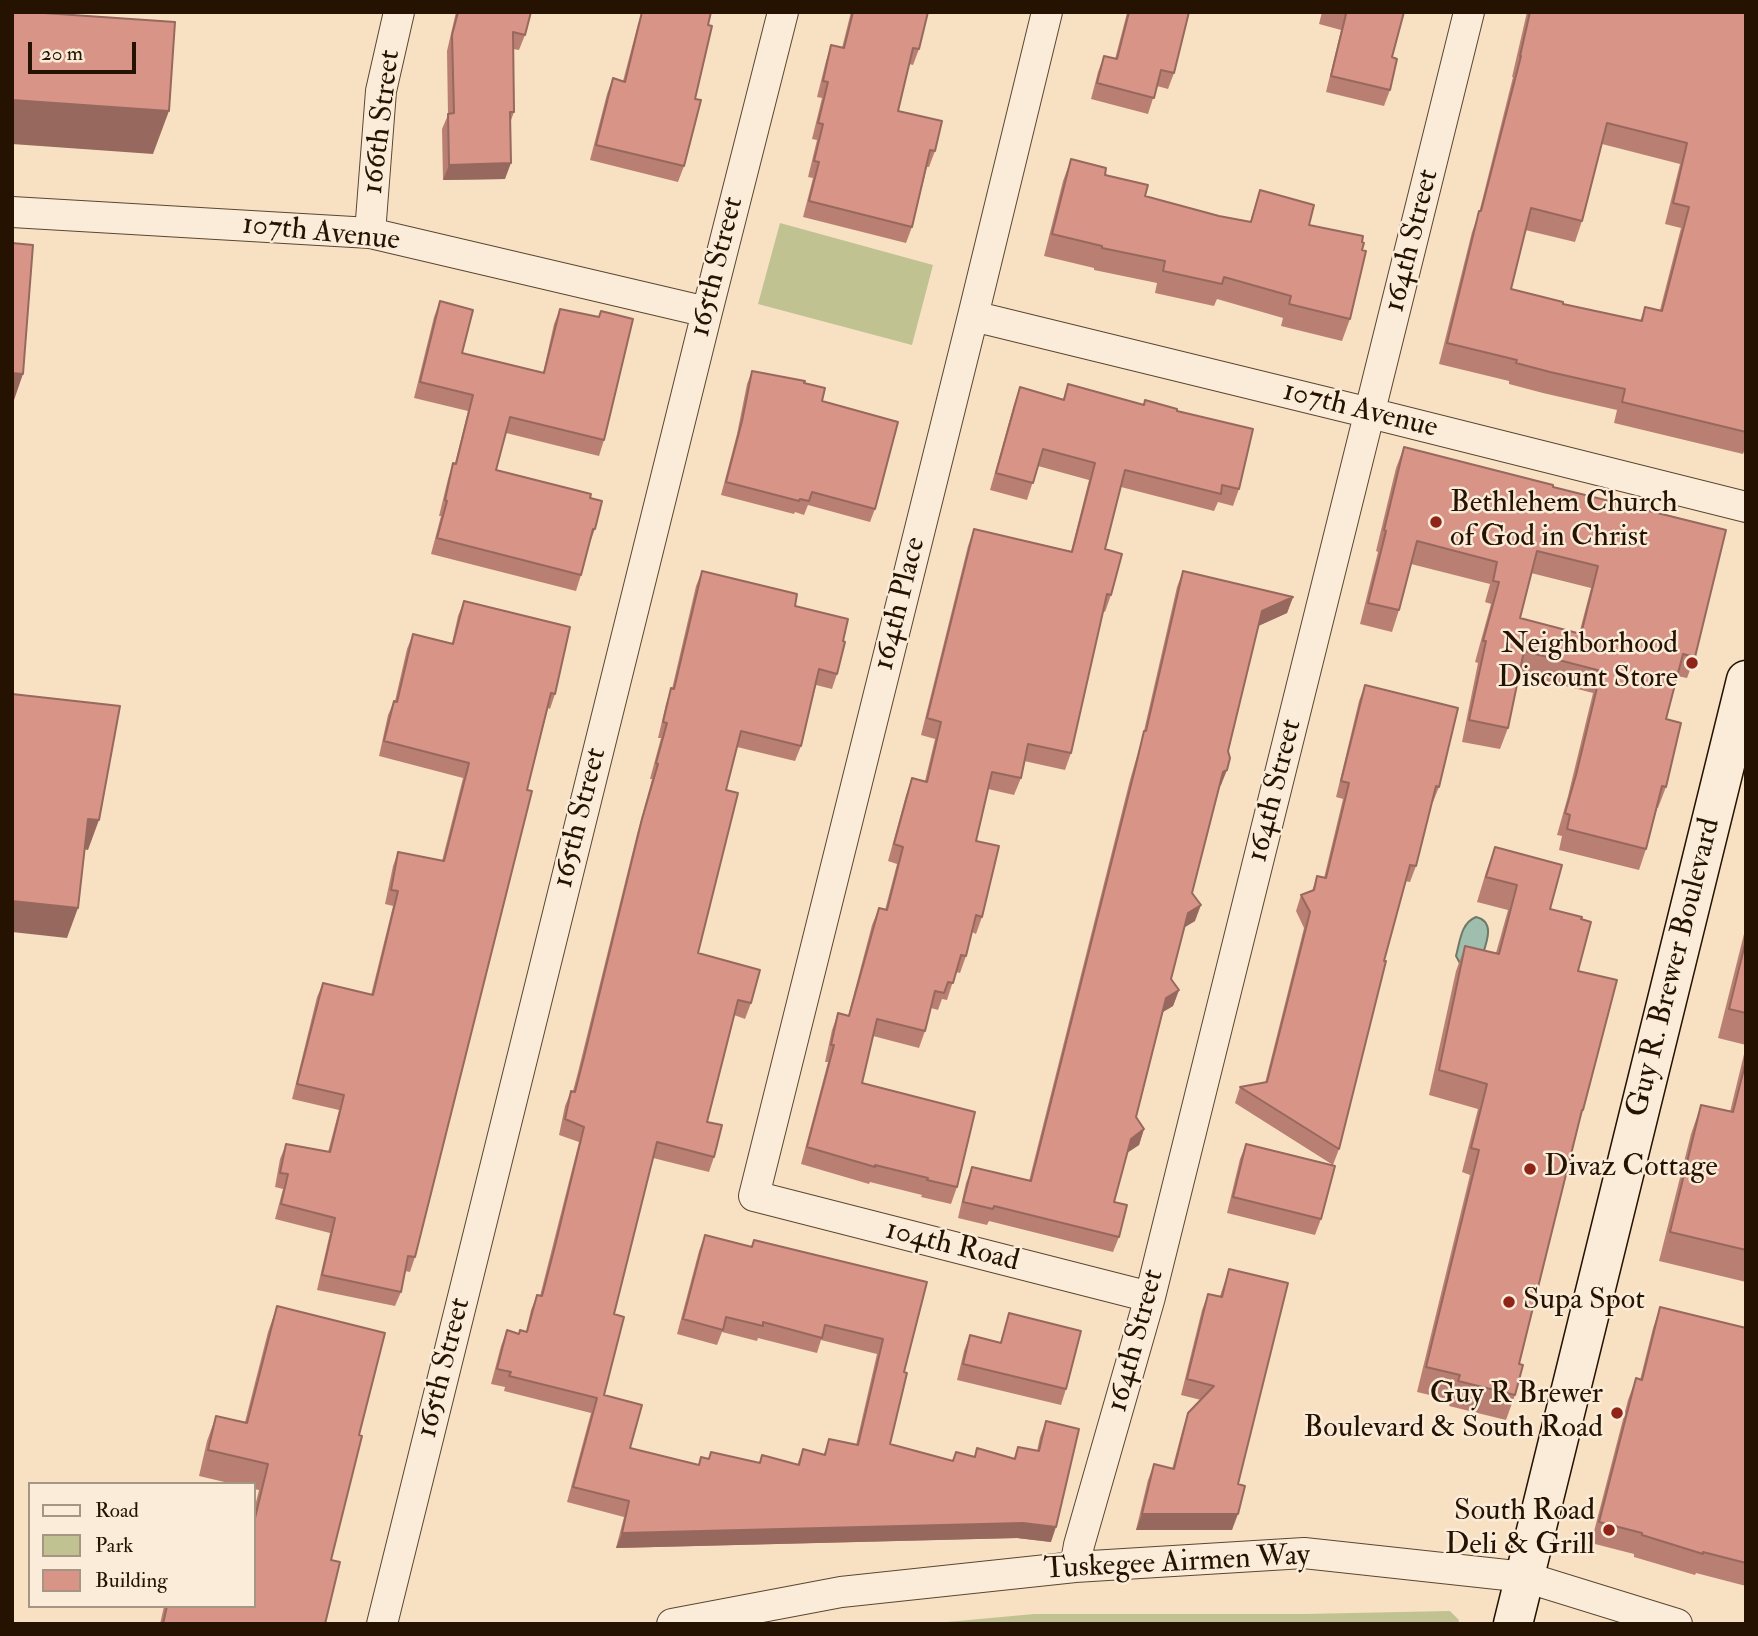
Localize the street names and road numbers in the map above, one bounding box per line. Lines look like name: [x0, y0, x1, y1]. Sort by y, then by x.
street label: 166th Street: [356, 48, 410, 196]
street label: 164th Street: [1378, 166, 1448, 316]
street label: 165th Street: [683, 193, 753, 341]
street label: 107th Avenue: [240, 208, 402, 260]
street label: 107th Avenue: [1279, 374, 1441, 448]
street label: 164th Place: [867, 534, 935, 674]
street label: 164th Street: [1241, 716, 1311, 866]
street label: 165th Street: [546, 744, 616, 892]
street label: Guy R. Brewer Boulevard: [1620, 815, 1730, 1121]
street label: 104th Road: [881, 1213, 1023, 1281]
street label: 164th Street: [1101, 1266, 1173, 1416]
street label: 165th Street: [410, 1294, 480, 1442]
street label: Tuskegee Airmen Way: [1043, 1539, 1311, 1589]

